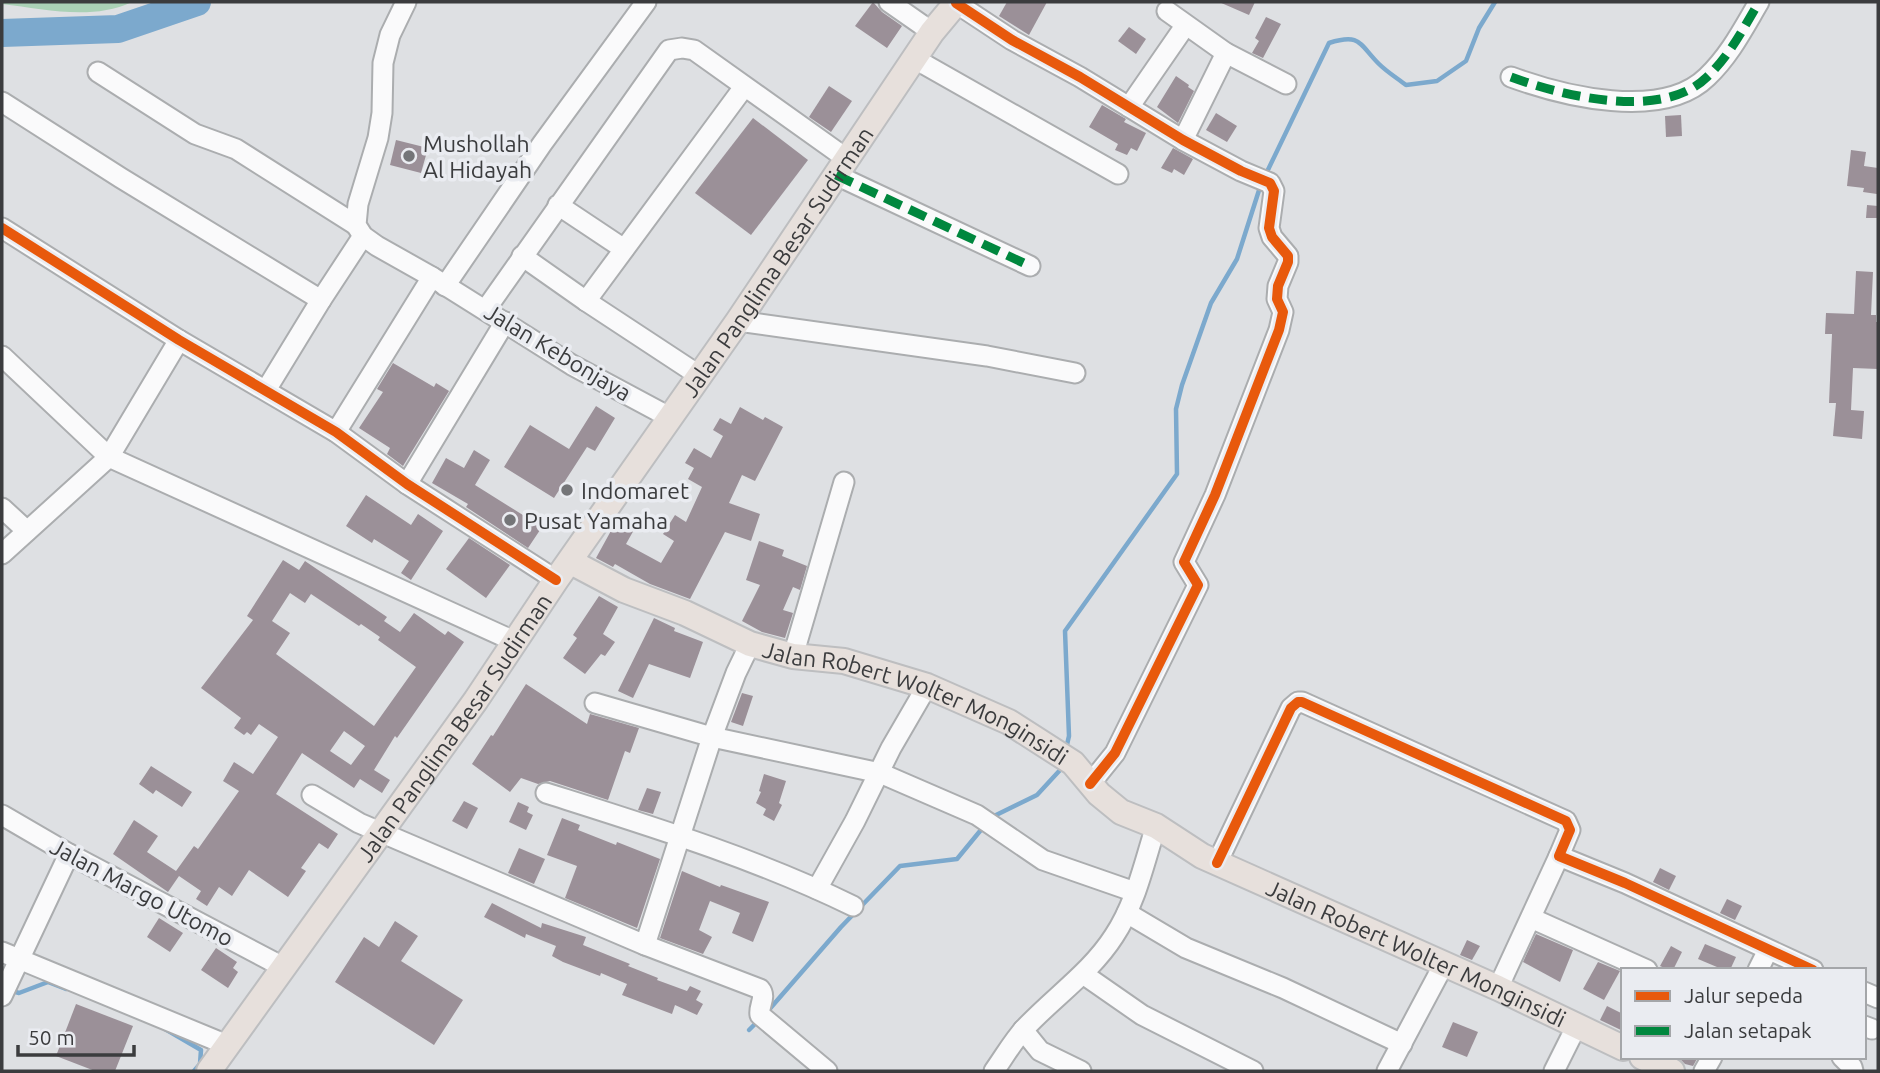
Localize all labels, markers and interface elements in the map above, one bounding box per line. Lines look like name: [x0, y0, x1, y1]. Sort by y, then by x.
street label: Jalan Panglima Besar Sudirman: [676, 122, 877, 401]
place label: Mushollah Al Hidayah: [423, 131, 532, 182]
marker: Mushollah Al Hidayah: [401, 148, 417, 164]
street label: Jalan Kebonjaya: [480, 298, 636, 406]
place label: Indomaret: [581, 478, 689, 503]
marker: Indomaret: [559, 482, 575, 498]
place label: Pusat Yamaha: [524, 508, 668, 533]
marker: Pusat Yamaha: [502, 512, 518, 528]
street label: Jalan Panglima Besar Sudirman: [352, 589, 556, 866]
street label: Jalan Robert Wolter Monginsidi: [760, 636, 1073, 769]
street label: Jalan Margo Utomo: [46, 833, 238, 951]
street label: Jalan Robert Wolter Monginsidi: [1263, 874, 1570, 1031]
legend: [1621, 968, 1866, 1059]
text: Jalur sepeda: [1684, 983, 1803, 1007]
scale bar: [18, 1014, 133, 1058]
text: Jalan setapak: [1684, 1018, 1812, 1042]
text: 50 m: [28, 1025, 75, 1049]

